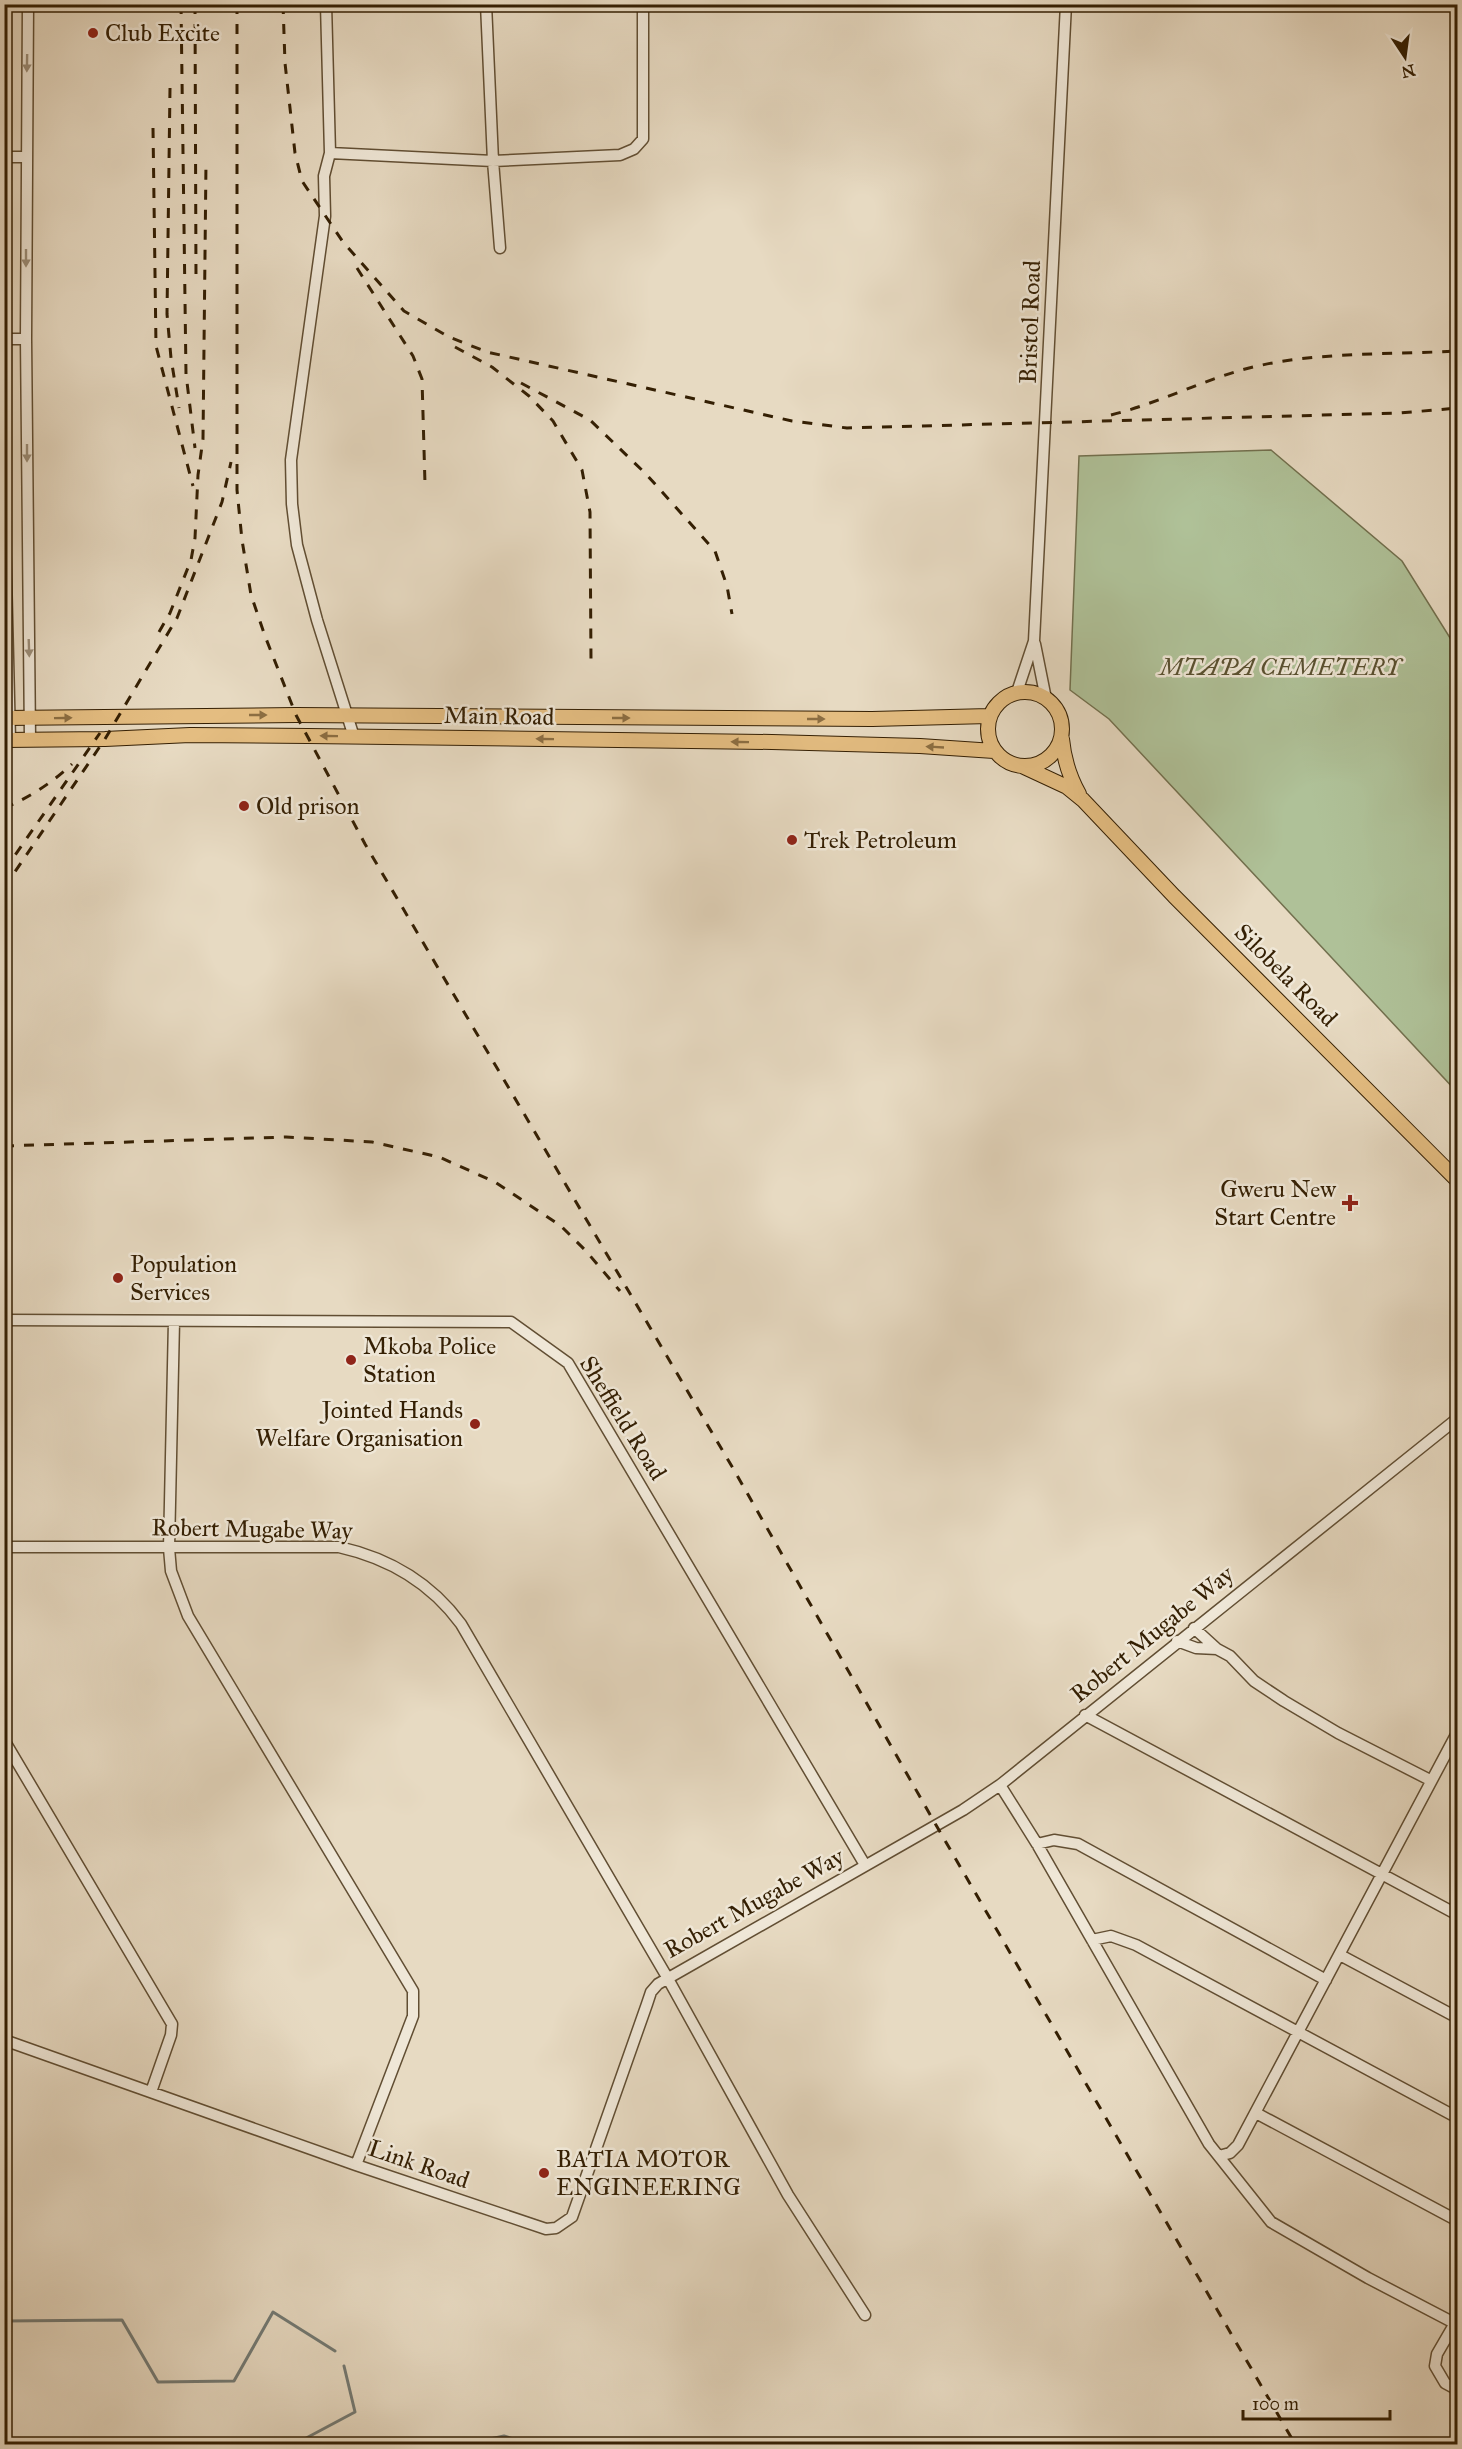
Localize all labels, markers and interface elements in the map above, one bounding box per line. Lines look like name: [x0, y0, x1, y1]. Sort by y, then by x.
place label: Club Excite: [105, 18, 220, 48]
marker: Club Excite: [86, 26, 100, 40]
north arrow: [1375, 27, 1435, 87]
one-way arrow: [23, 53, 32, 72]
text: N: [1399, 60, 1417, 82]
one-way arrow: [21, 248, 31, 267]
street label: Bristol Road: [1013, 260, 1047, 384]
one-way arrow: [22, 443, 32, 462]
one-way arrow: [24, 638, 34, 657]
park label: MTAPA CEMETERY: [1158, 652, 1404, 682]
street label: Main Road: [443, 700, 555, 732]
one-way arrow: [248, 710, 267, 720]
one-way arrow: [53, 713, 72, 723]
one-way arrow: [611, 713, 630, 723]
one-way arrow: [806, 714, 825, 724]
one-way arrow: [320, 731, 339, 741]
one-way arrow: [536, 734, 555, 744]
one-way arrow: [731, 737, 750, 747]
one-way arrow: [926, 742, 945, 751]
place label: Old prison: [256, 791, 359, 821]
marker: Old prison: [237, 799, 251, 813]
place label: Trek Petroleum: [804, 825, 957, 855]
marker: Trek Petroleum: [785, 833, 799, 847]
street label: Silobela Road: [1228, 917, 1344, 1033]
place label: Gweru New Start Centre: [1214, 1174, 1337, 1232]
marker: Gweru New Start Centre: [1341, 1194, 1359, 1212]
place label: Population Services: [130, 1249, 237, 1307]
marker: Population Services: [111, 1271, 125, 1285]
place label: Mkoba Police Station: [363, 1331, 496, 1389]
street label: Sheffield Road: [573, 1350, 673, 1486]
marker: Mkoba Police Station: [344, 1353, 358, 1367]
place label: Jointed Hands Welfare Organisation: [255, 1395, 463, 1453]
marker: Jointed Hands Welfare Organisation: [468, 1417, 482, 1431]
street label: Robert Mugabe Way: [151, 1512, 354, 1546]
street label: Robert Mugabe Way: [1064, 1558, 1240, 1709]
street label: Robert Mugabe Way: [659, 1841, 850, 1965]
street label: Link Road: [365, 2133, 473, 2195]
place label: BATIA MOTOR ENGINEERING: [556, 2144, 741, 2202]
marker: BATIA MOTOR ENGINEERING: [537, 2166, 551, 2180]
scale bar: [1243, 2383, 1390, 2421]
text: 100 m: [1252, 2393, 1299, 2415]

